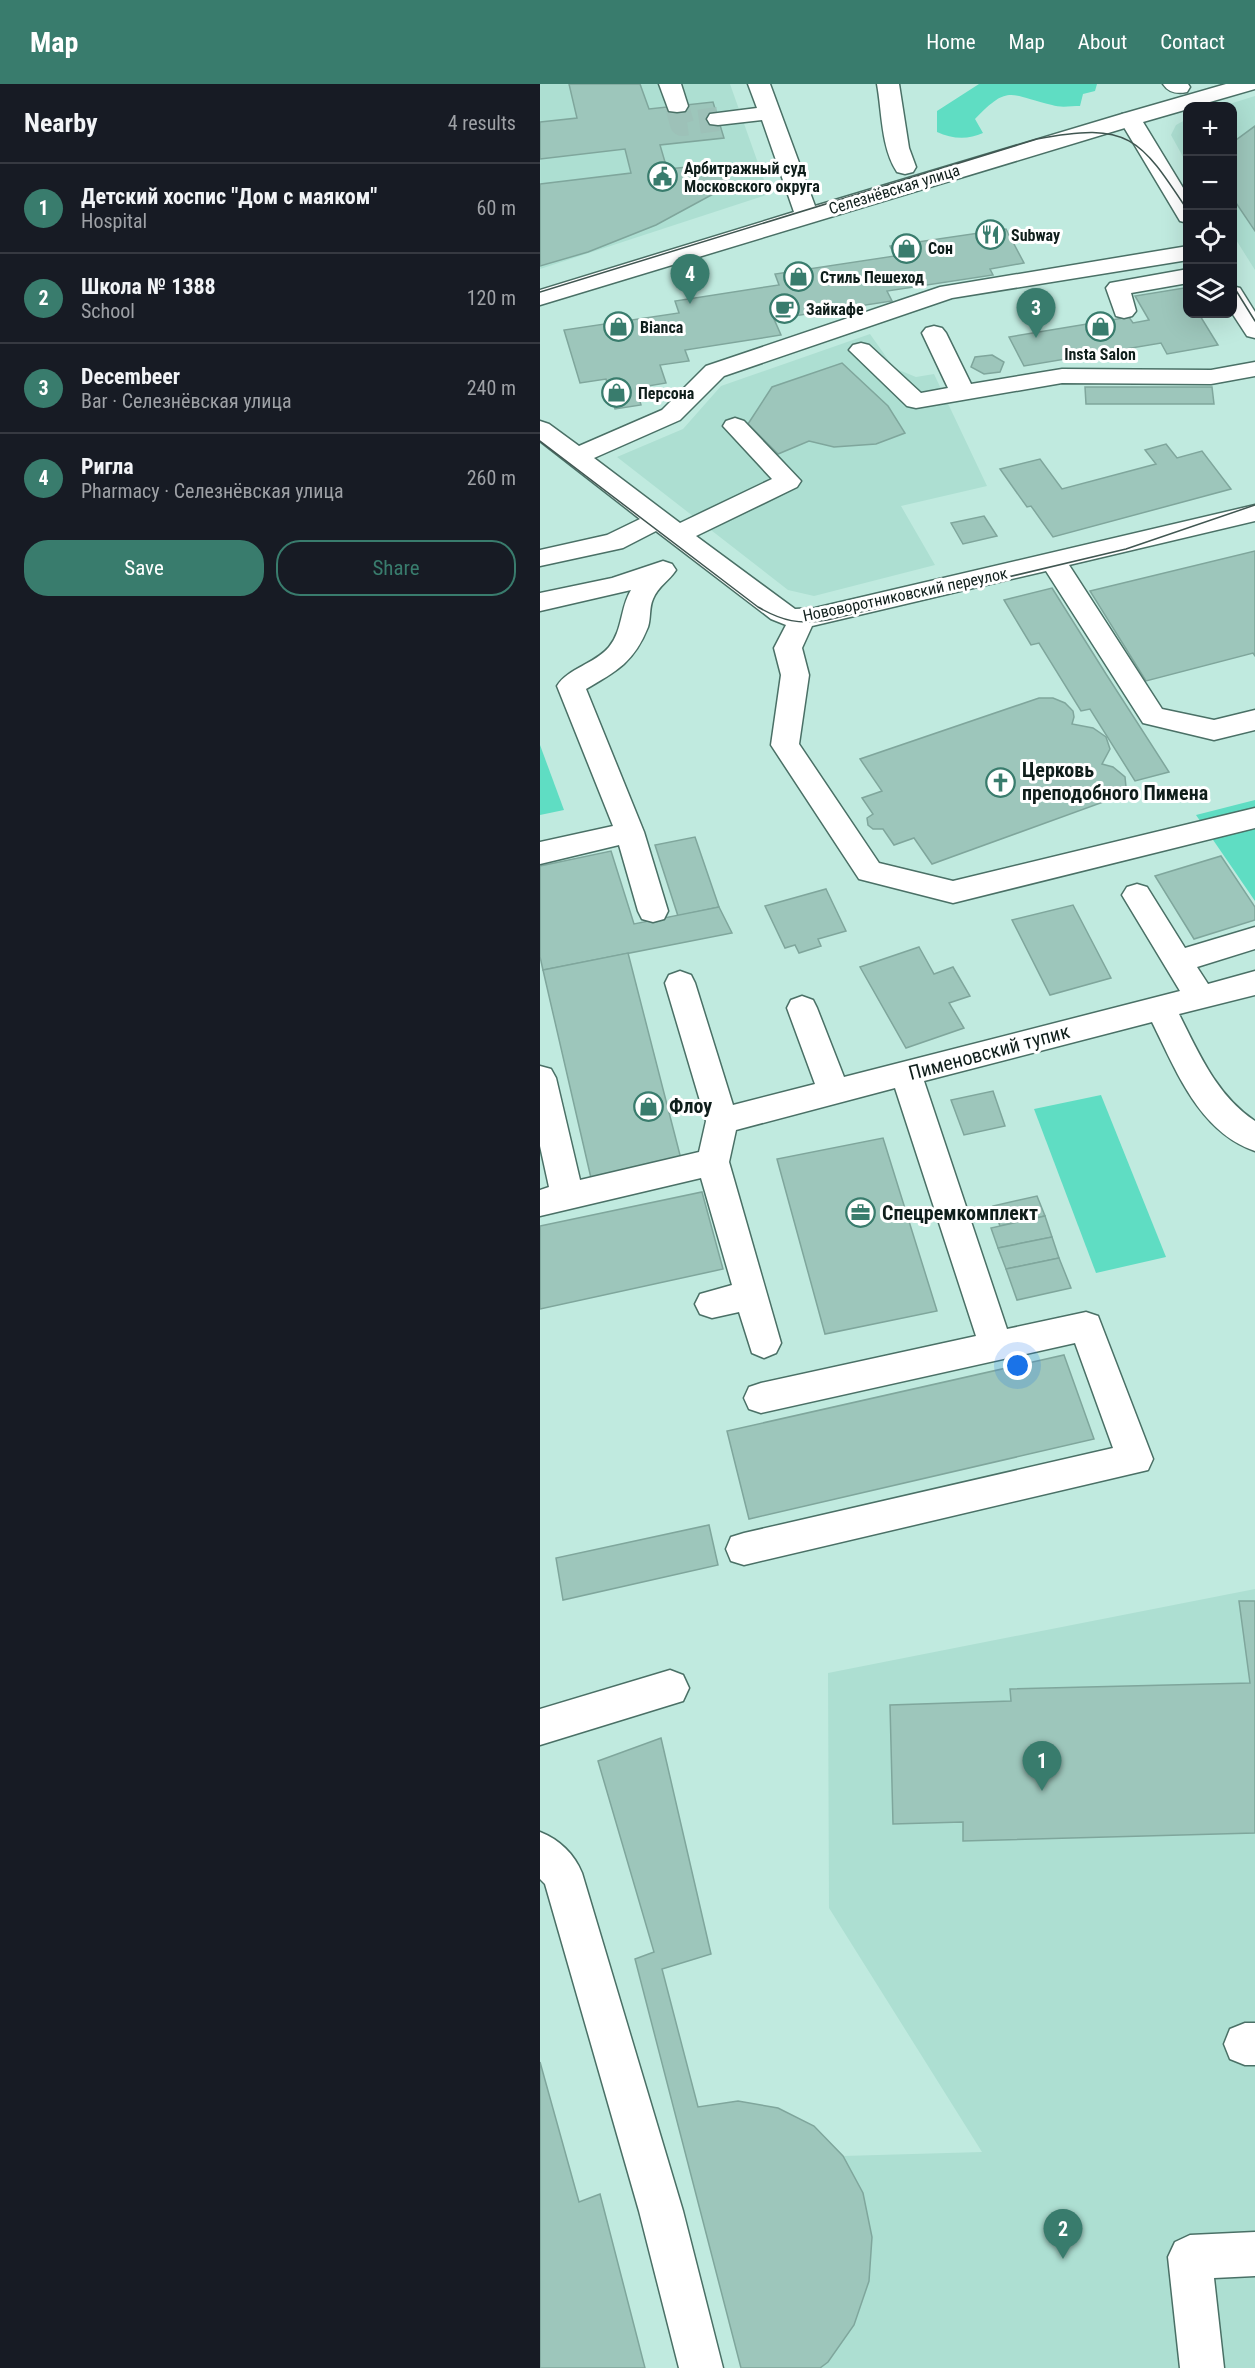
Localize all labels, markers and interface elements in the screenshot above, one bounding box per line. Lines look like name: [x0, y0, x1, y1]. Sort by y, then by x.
text: Map: [30, 26, 78, 59]
text: Home: [926, 30, 976, 54]
text: Map: [1009, 30, 1045, 54]
text: About: [1078, 30, 1127, 54]
text: Contact: [1160, 30, 1225, 54]
map controls: [1183, 102, 1237, 318]
button: +: [1183, 102, 1237, 156]
text: Nearby: [24, 108, 98, 138]
text: 4 results: [448, 111, 516, 135]
button: −: [1183, 156, 1237, 210]
place label: Арбитражный суд Московского округа: [684, 159, 820, 196]
public building icon: Арбитражный суд Московского округа: [647, 161, 679, 193]
street label: Селезнёвская улица: [826, 161, 962, 218]
text: Детский хоспис "Дом с маяком": [81, 184, 377, 209]
text: 1: [38, 196, 49, 220]
text: 60 m: [477, 196, 516, 220]
text: Hospital: [81, 209, 147, 233]
button: locate: [1183, 210, 1237, 264]
restaurant icon: Subway: [974, 219, 1006, 251]
place label: Subway: [1011, 226, 1060, 245]
shop icon: Сон: [891, 232, 923, 264]
place label: Сон: [928, 239, 953, 258]
pin: 4: [670, 254, 710, 304]
shop icon: Стиль Пешеход: [783, 261, 815, 293]
button: layers: [1183, 264, 1237, 318]
place label: Стиль Пешеход: [820, 268, 924, 287]
text: Школа № 1388: [81, 274, 216, 299]
text: 2: [38, 286, 49, 310]
text: 120 m: [467, 286, 516, 310]
pin: 3: [1016, 288, 1056, 338]
cafe icon: Зайкафе: [769, 293, 801, 325]
text: School: [81, 299, 135, 323]
place label: Зайкафе: [806, 300, 864, 319]
shop icon: Insta Salon: [1084, 310, 1116, 342]
shop icon: Bianca: [603, 311, 635, 343]
place label: Bianca: [640, 318, 684, 337]
place label: Insta Salon: [1064, 345, 1136, 364]
text: Decembeer: [81, 364, 180, 389]
text: 3: [38, 376, 49, 400]
text: 240 m: [467, 376, 516, 400]
shop icon: Персона: [601, 377, 633, 409]
place label: Персона: [638, 384, 695, 403]
text: Bar · Селезнёвская улица: [81, 389, 292, 413]
text: Ригла: [81, 454, 134, 479]
text: 4: [38, 466, 49, 490]
text: 260 m: [467, 466, 516, 490]
text: Pharmacy · Селезнёвская улица: [81, 479, 344, 503]
button: Save: [24, 540, 264, 596]
button: Share: [276, 540, 516, 596]
street label: Нововоротниковский переулок: [801, 563, 1009, 625]
place label: Церковь преподобного Пимена: [1022, 758, 1208, 805]
church icon: Церковь преподобного Пимена: [985, 766, 1017, 798]
street label: Пименовский тупик: [906, 1019, 1073, 1085]
shop icon: Флоу: [632, 1090, 664, 1122]
place label: Флоу: [669, 1094, 712, 1118]
office icon: Спецремкомплект: [845, 1197, 877, 1229]
place label: Спецремкомплект: [882, 1201, 1038, 1225]
your location: [1003, 1351, 1032, 1380]
pin: 1: [1022, 1742, 1062, 1791]
pin: 2: [1044, 2210, 1082, 2259]

